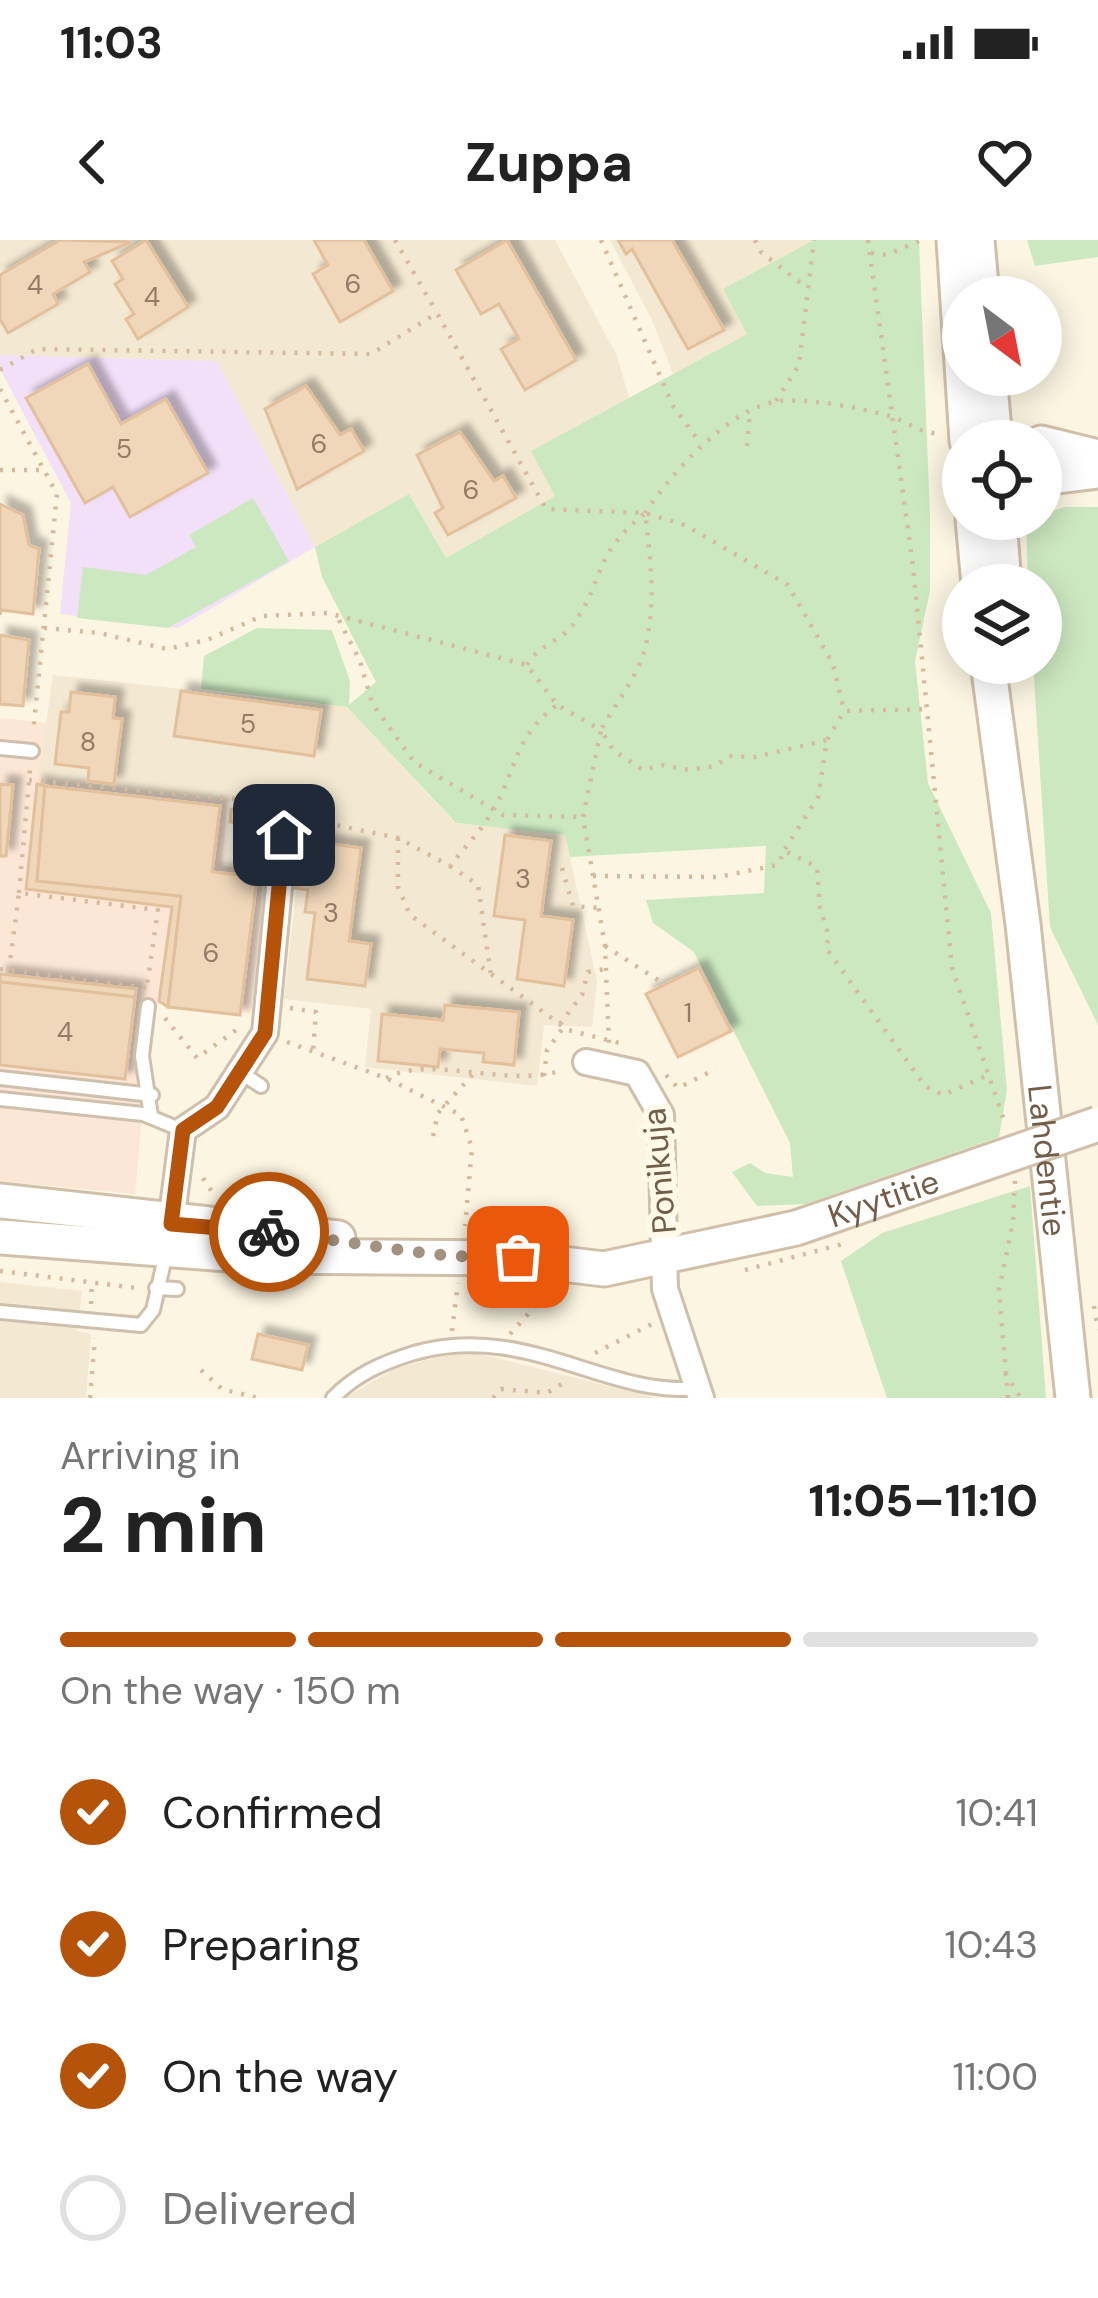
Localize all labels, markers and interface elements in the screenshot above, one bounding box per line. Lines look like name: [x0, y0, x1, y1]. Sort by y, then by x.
text: 11:03: [60, 13, 163, 72]
text: Zuppa: [465, 127, 633, 198]
icon: back: [60, 129, 126, 195]
icon: heart: [972, 129, 1038, 195]
house number: 6: [345, 266, 361, 301]
house number: 4: [27, 267, 43, 302]
north arrow: [942, 276, 1062, 396]
map controls: [942, 276, 1062, 684]
house number: 4: [144, 279, 160, 314]
button: locate: [942, 420, 1062, 540]
house number: 6: [311, 426, 327, 461]
house number: 5: [116, 431, 132, 466]
house number: 6: [463, 472, 479, 507]
button: layers: [942, 564, 1062, 684]
house number: 5: [240, 706, 256, 741]
house number: 8: [80, 724, 96, 759]
pin: [233, 784, 335, 886]
icon: home: [251, 802, 317, 868]
house number: 3: [515, 861, 531, 896]
house number: 3: [323, 895, 339, 930]
house number: 6: [203, 935, 219, 970]
house number: 1: [684, 995, 692, 1030]
house number: 4: [57, 1014, 73, 1049]
street label: Lahdentie: [1019, 1082, 1077, 1238]
street label: Ponikuja: [632, 1106, 686, 1236]
street label: Kyytitie: [822, 1159, 945, 1237]
courier: [209, 1172, 329, 1292]
icon: bike: [236, 1199, 302, 1265]
pin: [467, 1206, 569, 1308]
icon: bag: [485, 1224, 551, 1290]
text: Arriving in: [60, 1430, 240, 1481]
text: 11:05–11:10: [809, 1471, 1038, 1530]
text: 2 min: [60, 1475, 267, 1576]
text: On the way · 150 m: [60, 1665, 401, 1716]
icon: check: [60, 1779, 126, 1845]
text: Confirmed: [162, 1783, 383, 1842]
text: 10:41: [955, 1787, 1038, 1838]
icon: check: [60, 1911, 126, 1977]
text: Preparing: [162, 1915, 361, 1974]
text: 10:43: [945, 1919, 1038, 1970]
icon: check: [60, 2043, 126, 2109]
text: On the way: [162, 2047, 398, 2106]
text: 11:00: [952, 2051, 1038, 2102]
text: Delivered: [162, 2179, 357, 2238]

